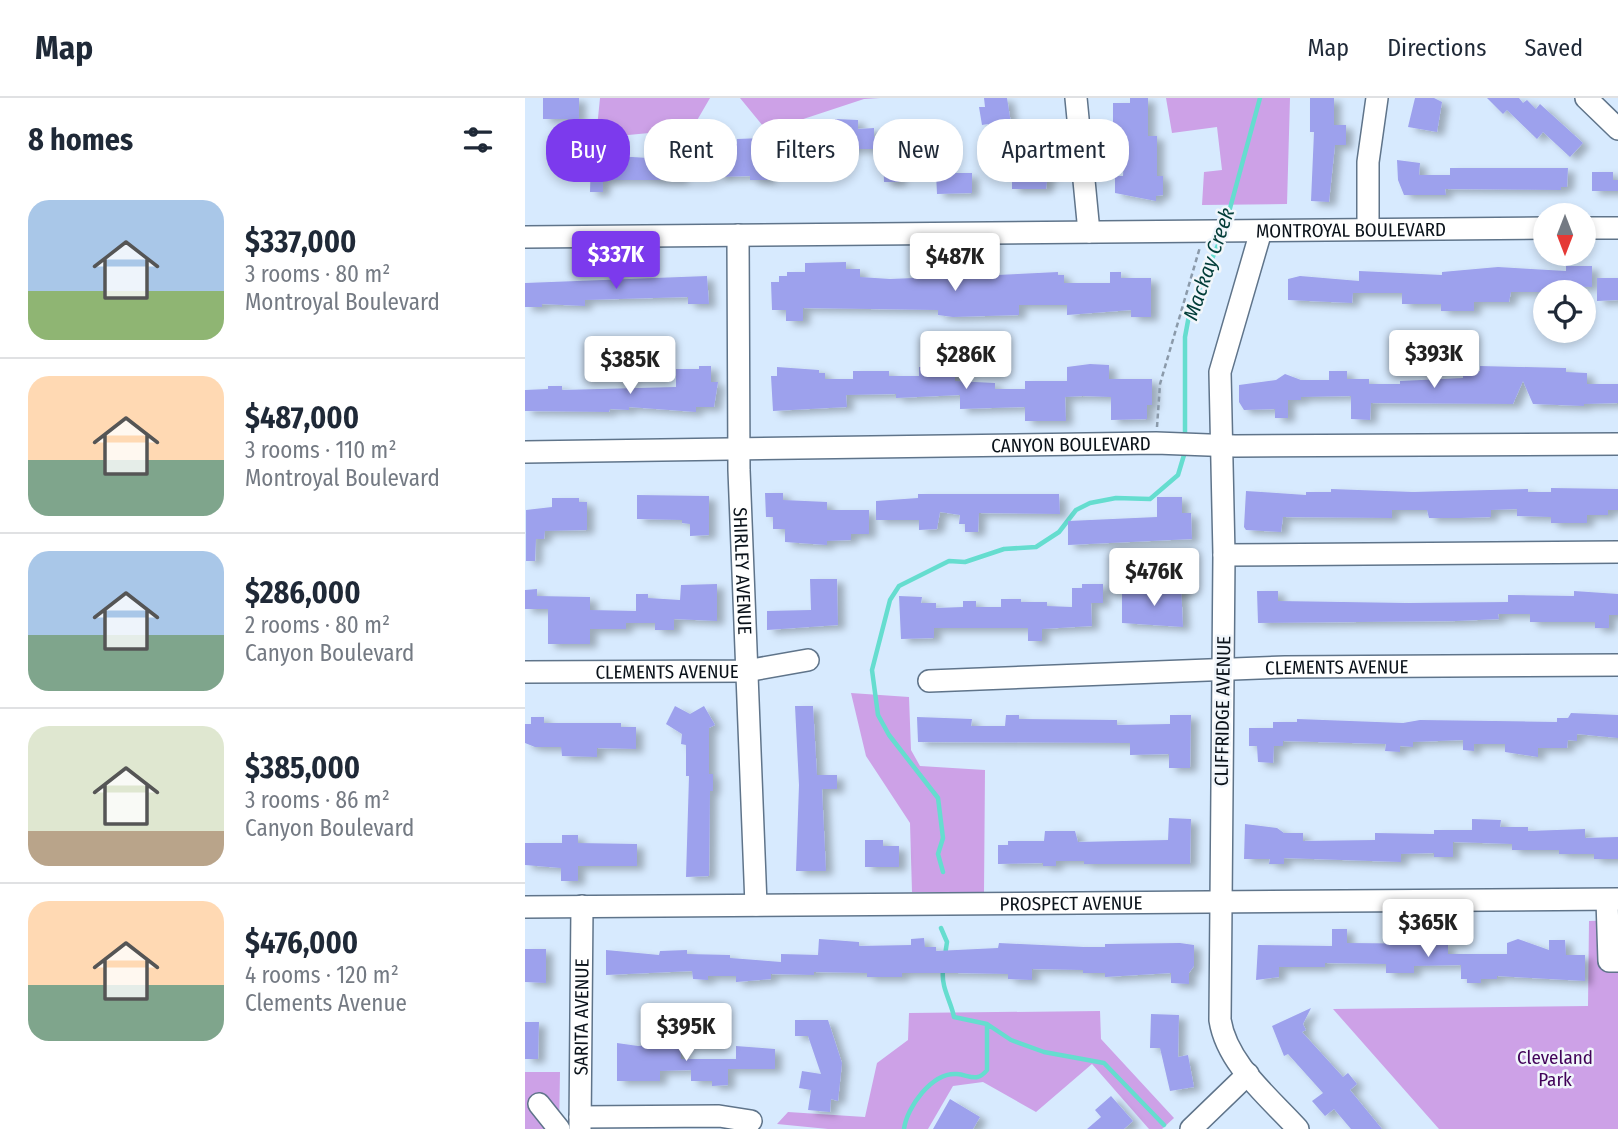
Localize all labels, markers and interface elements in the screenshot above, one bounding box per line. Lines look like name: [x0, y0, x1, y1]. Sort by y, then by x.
text: Map: [35, 28, 93, 68]
text: Map: [1308, 34, 1349, 62]
text: Directions: [1387, 34, 1486, 62]
text: Saved: [1524, 34, 1583, 62]
chip: Buy: [546, 119, 630, 182]
chip: Rent: [644, 119, 737, 182]
chip: Filters: [751, 119, 859, 182]
chip: New: [873, 119, 963, 182]
chip: Apartment: [977, 119, 1129, 182]
icon: filters: [459, 121, 497, 159]
text: 8 homes: [28, 122, 133, 158]
north arrow: [1533, 203, 1596, 266]
map controls: [1533, 203, 1596, 343]
water label: Mackay Creek: [1178, 204, 1240, 324]
street label: MONTROYAL BOULEVARD: [1256, 218, 1446, 243]
text: $337,000: [245, 224, 356, 260]
icon: home: [84, 228, 168, 312]
pin: $337K: [567, 232, 665, 291]
pin: $487K: [906, 234, 1004, 293]
text: $337K: [588, 240, 644, 268]
text: $487K: [926, 242, 984, 270]
text: 3 rooms · 80 m²: [245, 260, 390, 288]
button: locate: [1533, 280, 1596, 343]
text: Montroyal Boulevard: [245, 288, 440, 316]
pin: $393K: [1385, 330, 1483, 390]
pin: $286K: [917, 331, 1015, 391]
pin: $385K: [581, 336, 679, 396]
text: $393K: [1405, 339, 1463, 367]
text: $286K: [936, 340, 996, 368]
text: $385K: [600, 345, 660, 373]
text: $487,000: [245, 400, 359, 436]
icon: home: [84, 404, 168, 488]
street label: CANYON BOULEVARD: [991, 432, 1151, 457]
text: 3 rooms · 110 m²: [245, 436, 396, 464]
text: Montroyal Boulevard: [245, 464, 440, 492]
street label: SHIRLEY AVENUE: [728, 507, 756, 635]
pin: $476K: [1105, 548, 1203, 608]
text: $476K: [1125, 557, 1183, 585]
text: $286,000: [245, 575, 361, 611]
icon: home: [84, 579, 168, 663]
text: 2 rooms · 80 m²: [245, 611, 390, 639]
street label: CLIFFRIDGE AVENUE: [1210, 636, 1235, 786]
text: Canyon Boulevard: [245, 639, 414, 667]
street label: CLEMENTS AVENUE: [1265, 655, 1409, 680]
street label: CLEMENTS AVENUE: [595, 660, 739, 684]
text: $385,000: [245, 750, 360, 786]
icon: home: [84, 754, 168, 838]
text: 3 rooms · 86 m²: [245, 786, 390, 814]
text: Canyon Boulevard: [245, 814, 414, 842]
street label: PROSPECT AVENUE: [999, 891, 1143, 916]
pin: $365K: [1379, 900, 1477, 959]
text: $365K: [1399, 908, 1457, 936]
text: $476,000: [245, 925, 358, 961]
icon: home: [84, 929, 168, 1013]
street label: SARITA AVENUE: [569, 958, 594, 1076]
text: 4 rooms · 120 m²: [245, 961, 399, 989]
text: Clements Avenue: [245, 989, 407, 1017]
pin: $395K: [637, 1004, 735, 1063]
text: $395K: [657, 1012, 715, 1040]
park label: Cleveland Park: [1517, 1046, 1593, 1091]

